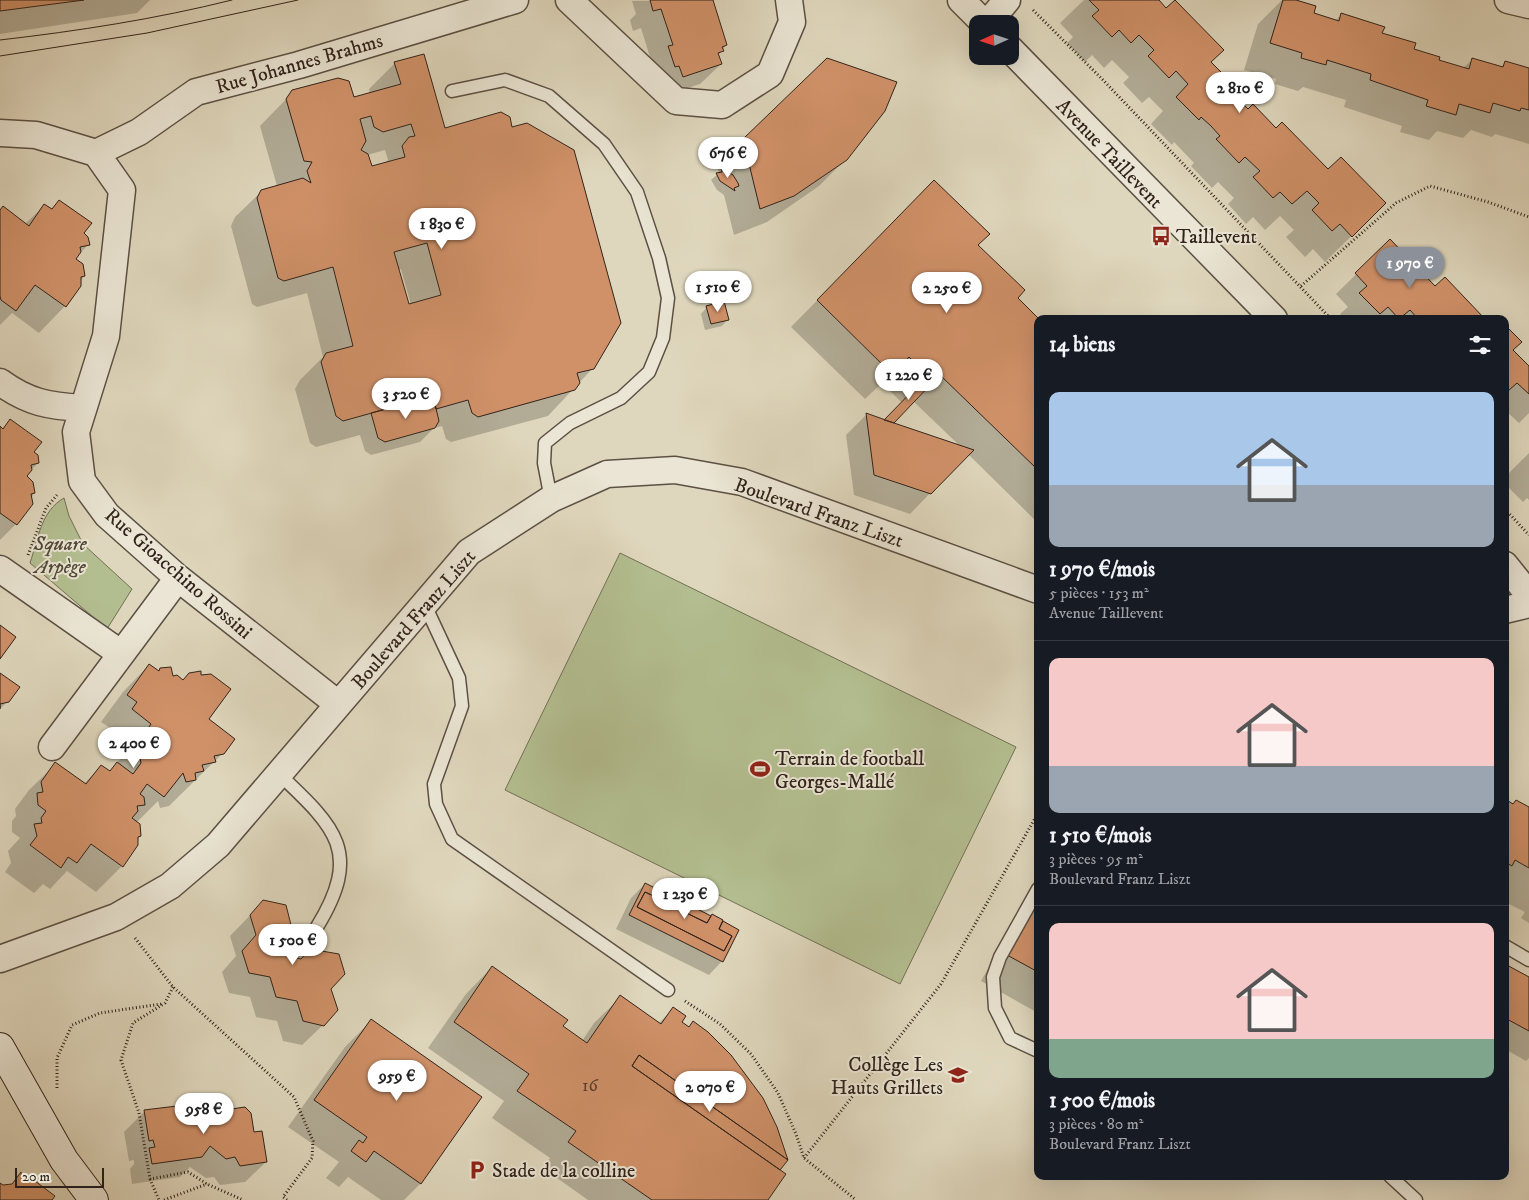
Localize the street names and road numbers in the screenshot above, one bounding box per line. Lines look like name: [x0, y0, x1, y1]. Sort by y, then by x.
street label: Rue Johannes Brahms: [213, 29, 386, 100]
street label: Avenue Taillevent: [1050, 94, 1168, 214]
street label: Boulevard Franz Liszt: [731, 473, 906, 554]
street label: Rue Gioacchino Rossini: [99, 503, 257, 645]
street label: Boulevard Franz Liszt: [347, 545, 482, 695]

